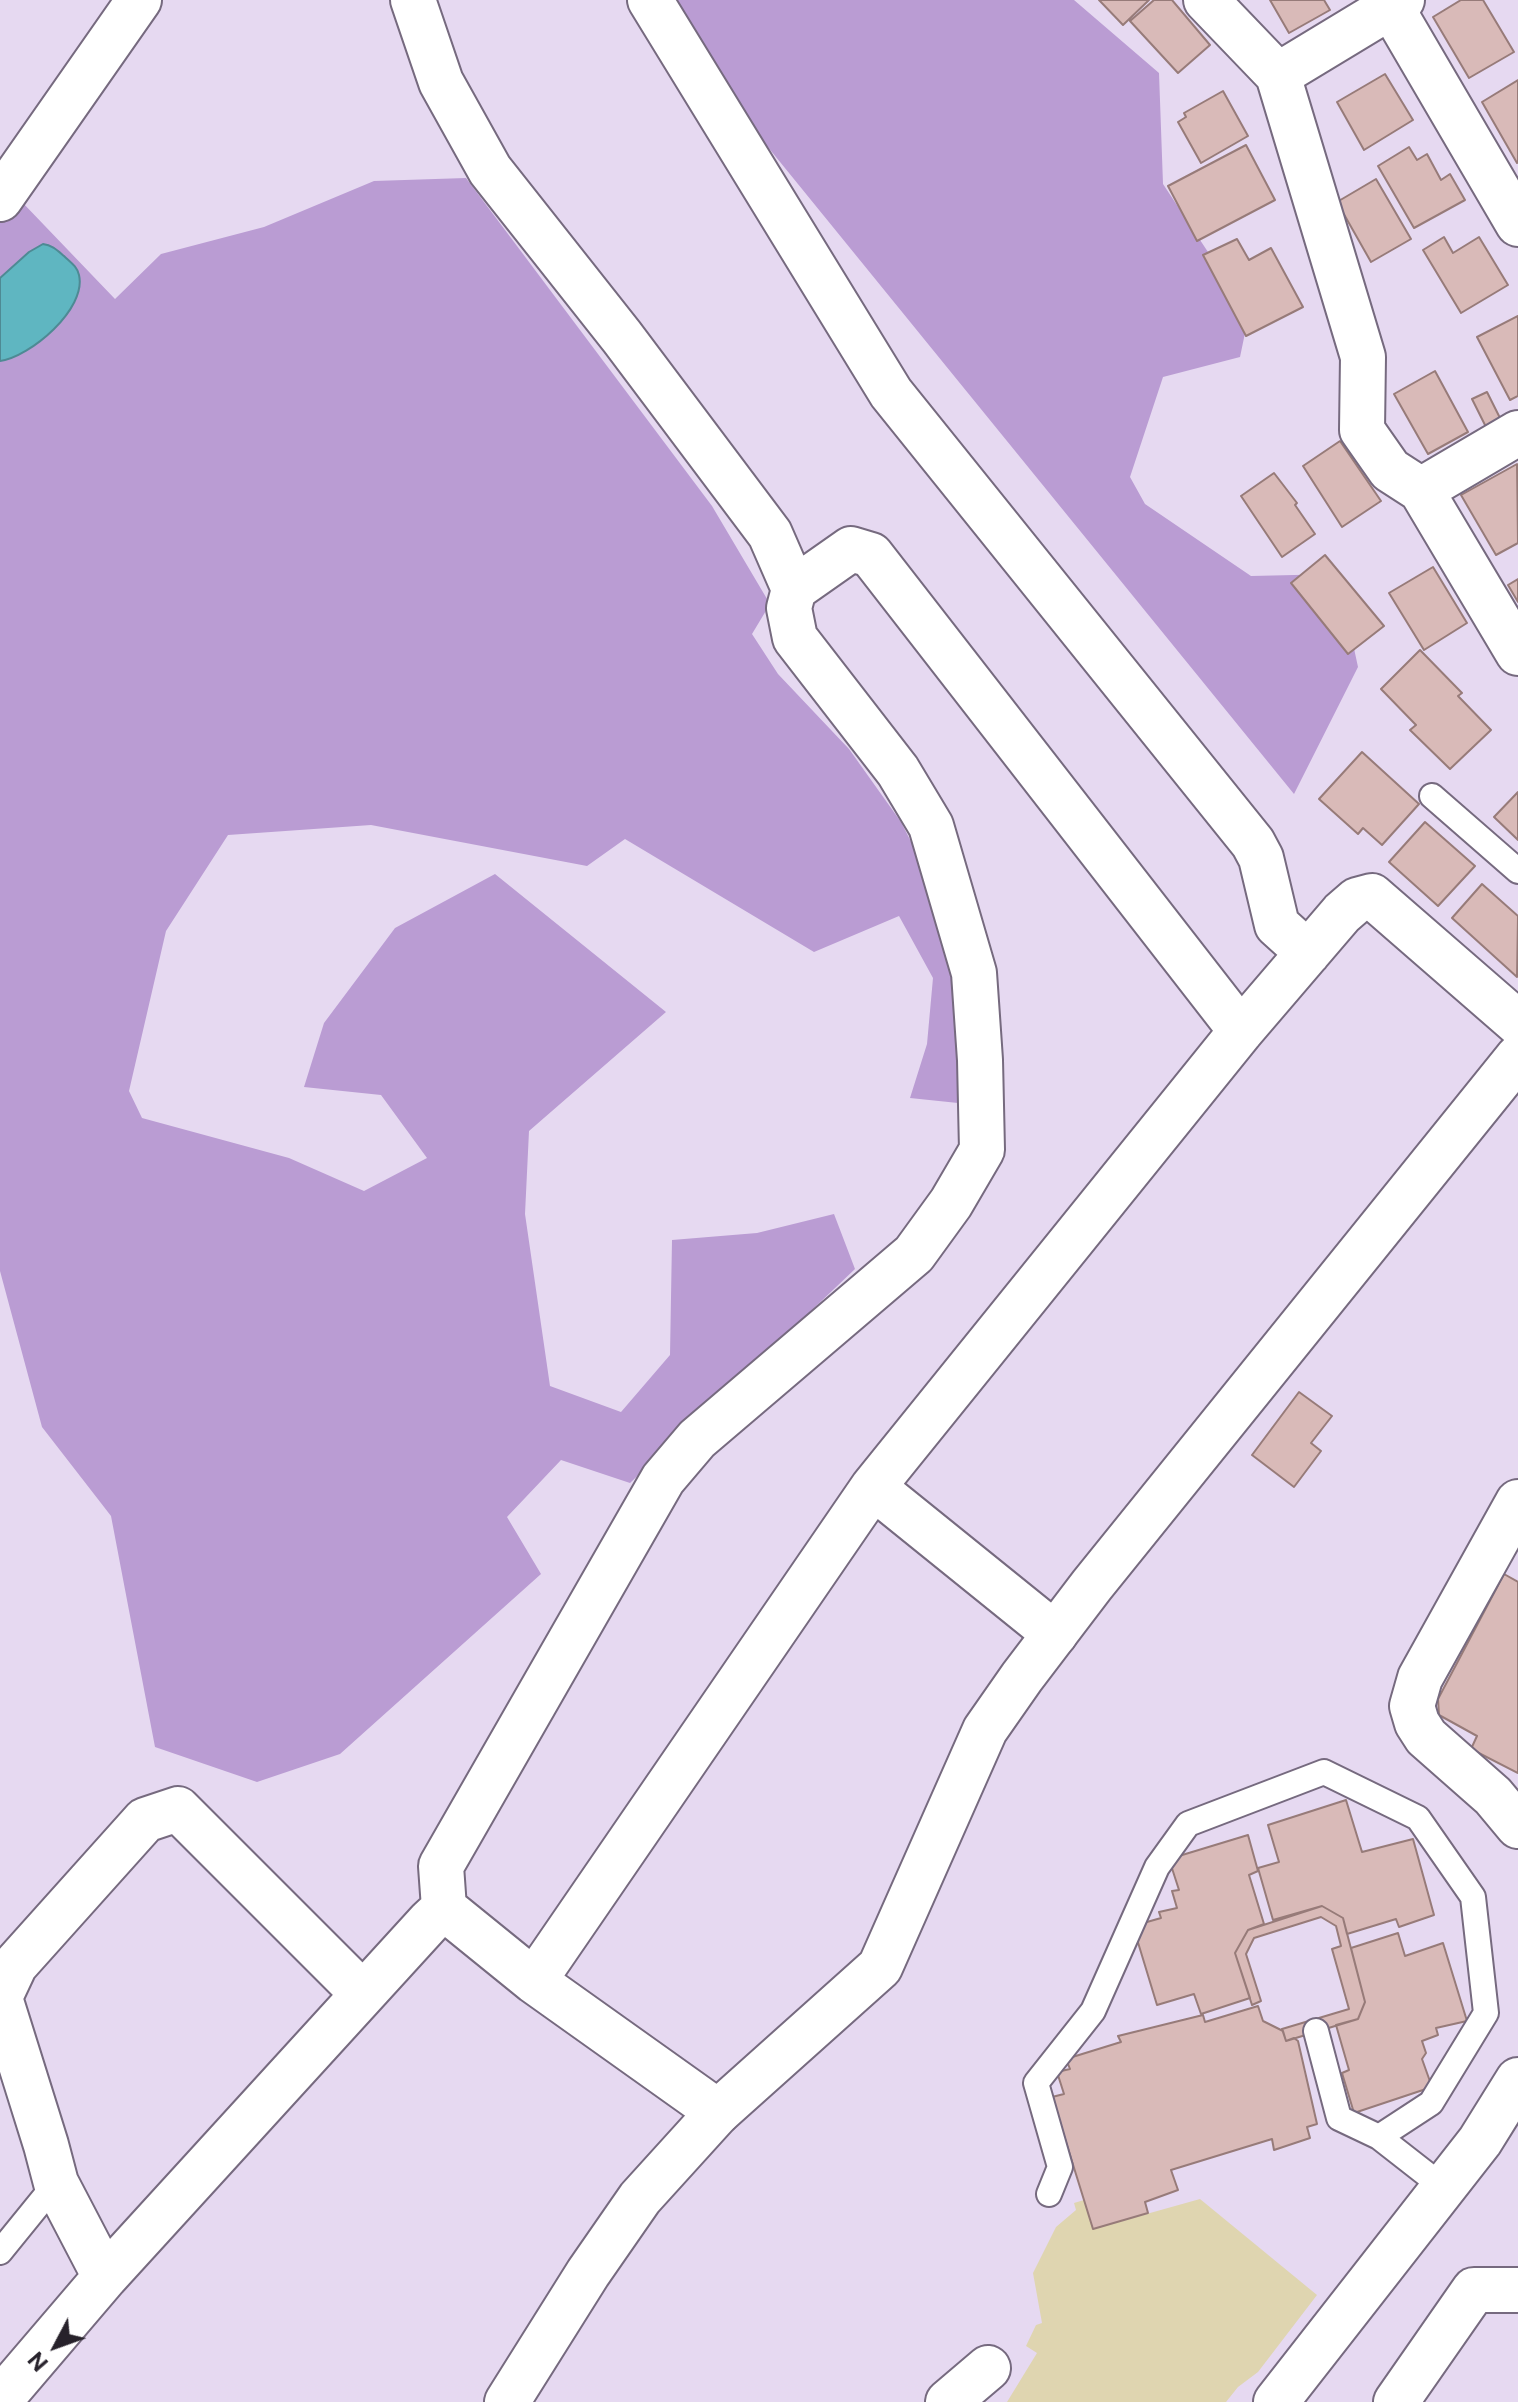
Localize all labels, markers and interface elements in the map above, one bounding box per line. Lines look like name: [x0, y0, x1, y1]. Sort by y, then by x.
north arrow: [16, 2306, 96, 2386]
text: N: [22, 2347, 53, 2377]

